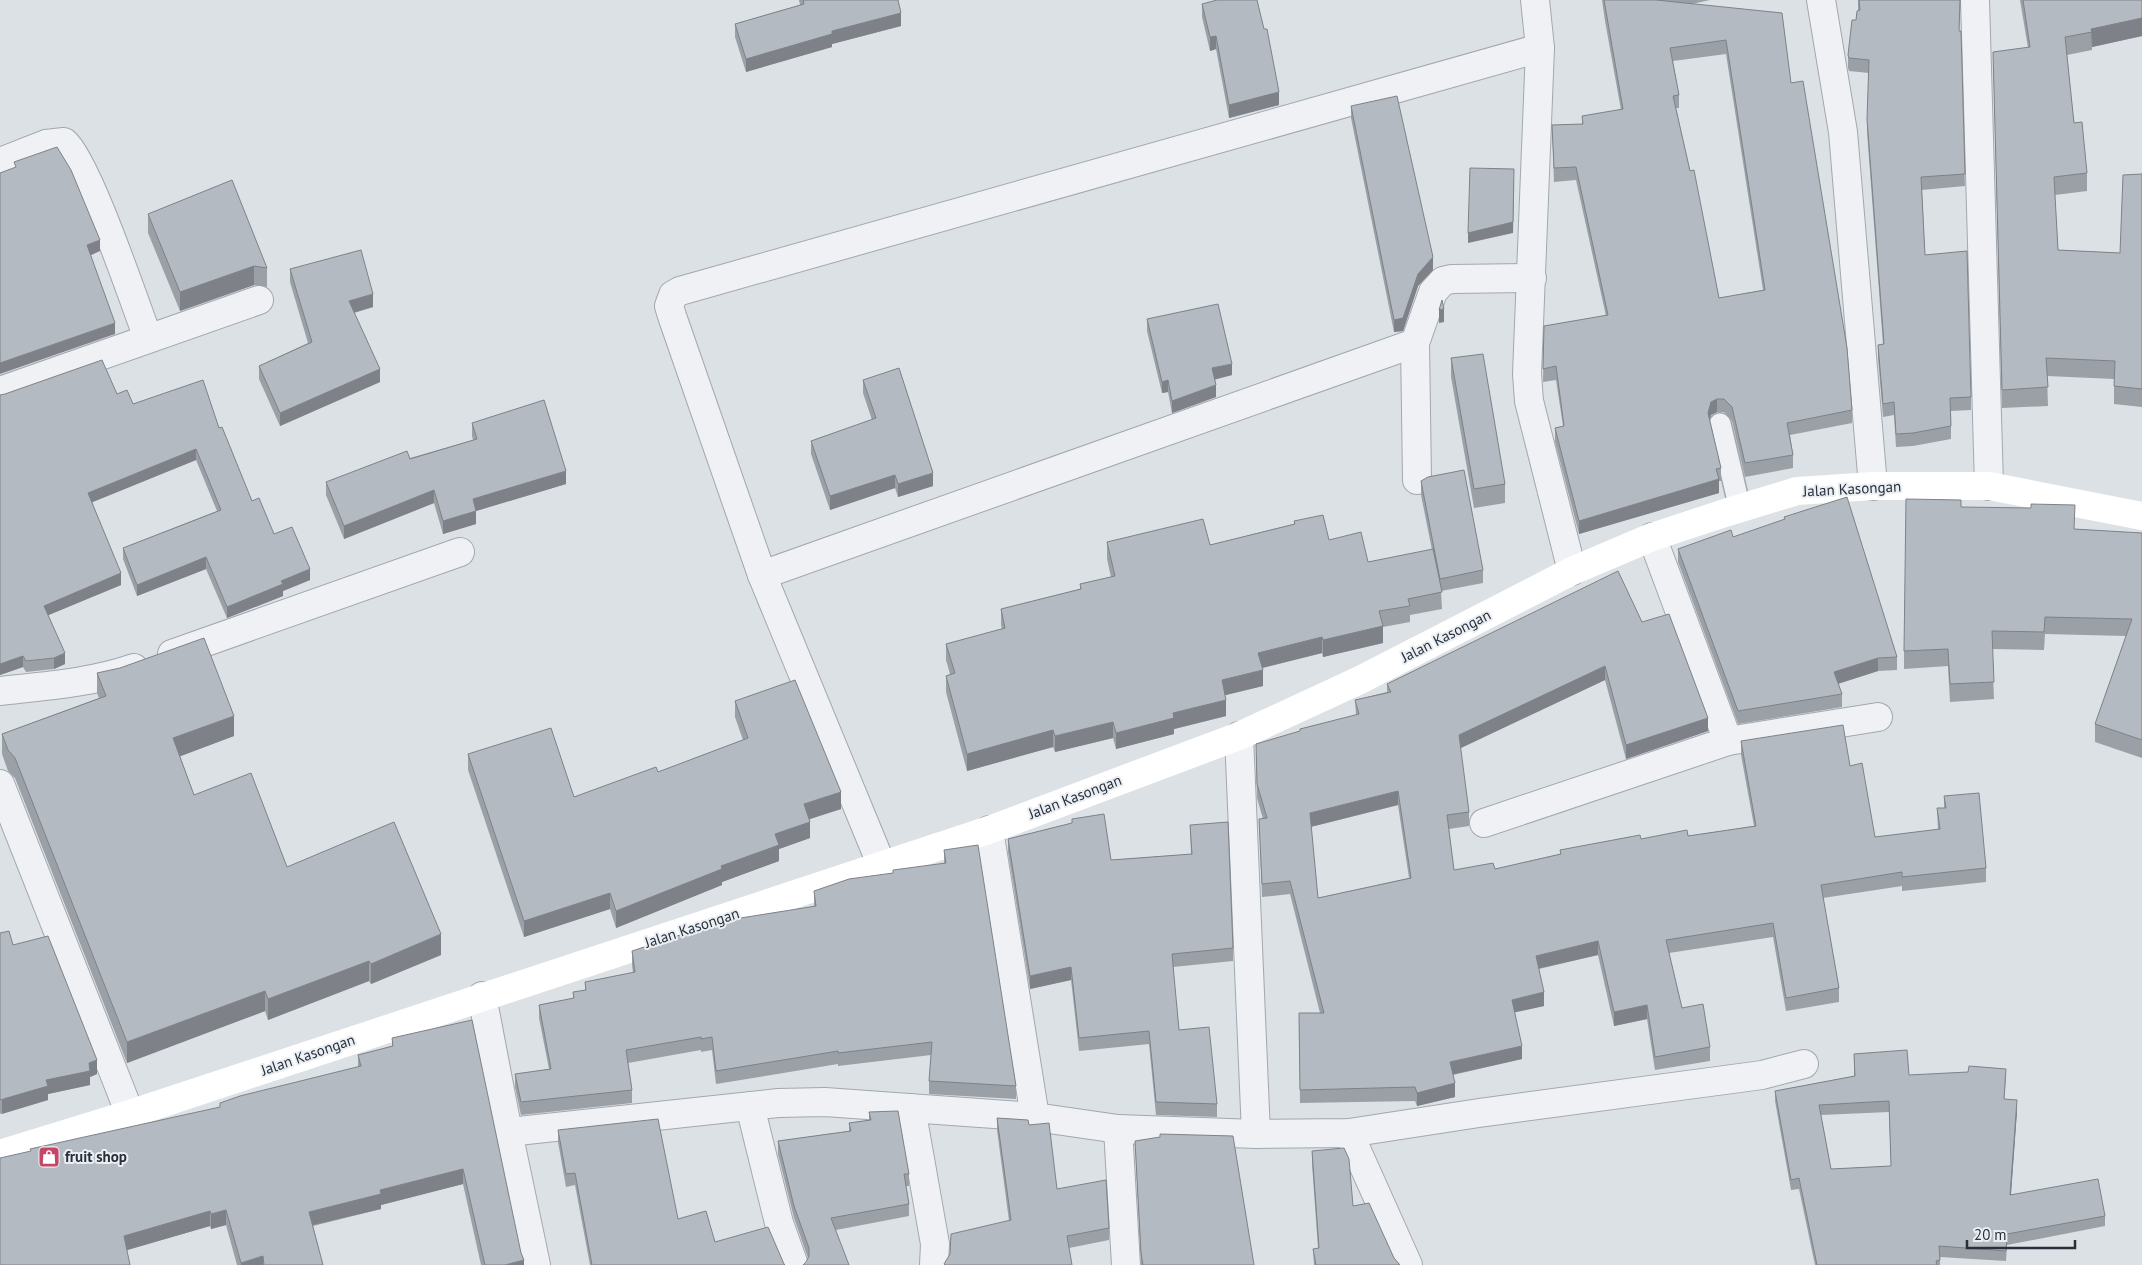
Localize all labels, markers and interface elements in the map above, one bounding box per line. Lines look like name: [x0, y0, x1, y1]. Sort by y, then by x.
street label: Jalan Kasongan: [1801, 476, 1902, 501]
street label: Jalan Kasongan: [1397, 605, 1494, 667]
street label: Jalan Kasongan: [1025, 770, 1124, 823]
street label: Jalan Kasongan: [641, 903, 742, 952]
street label: Jalan Kasongan: [257, 1030, 357, 1080]
shop icon: fruit shop: [37, 1145, 61, 1169]
place label: fruit shop: [65, 1147, 127, 1166]
scale bar: [1967, 1218, 2074, 1250]
text: 20 m: [1974, 1225, 2007, 1244]

